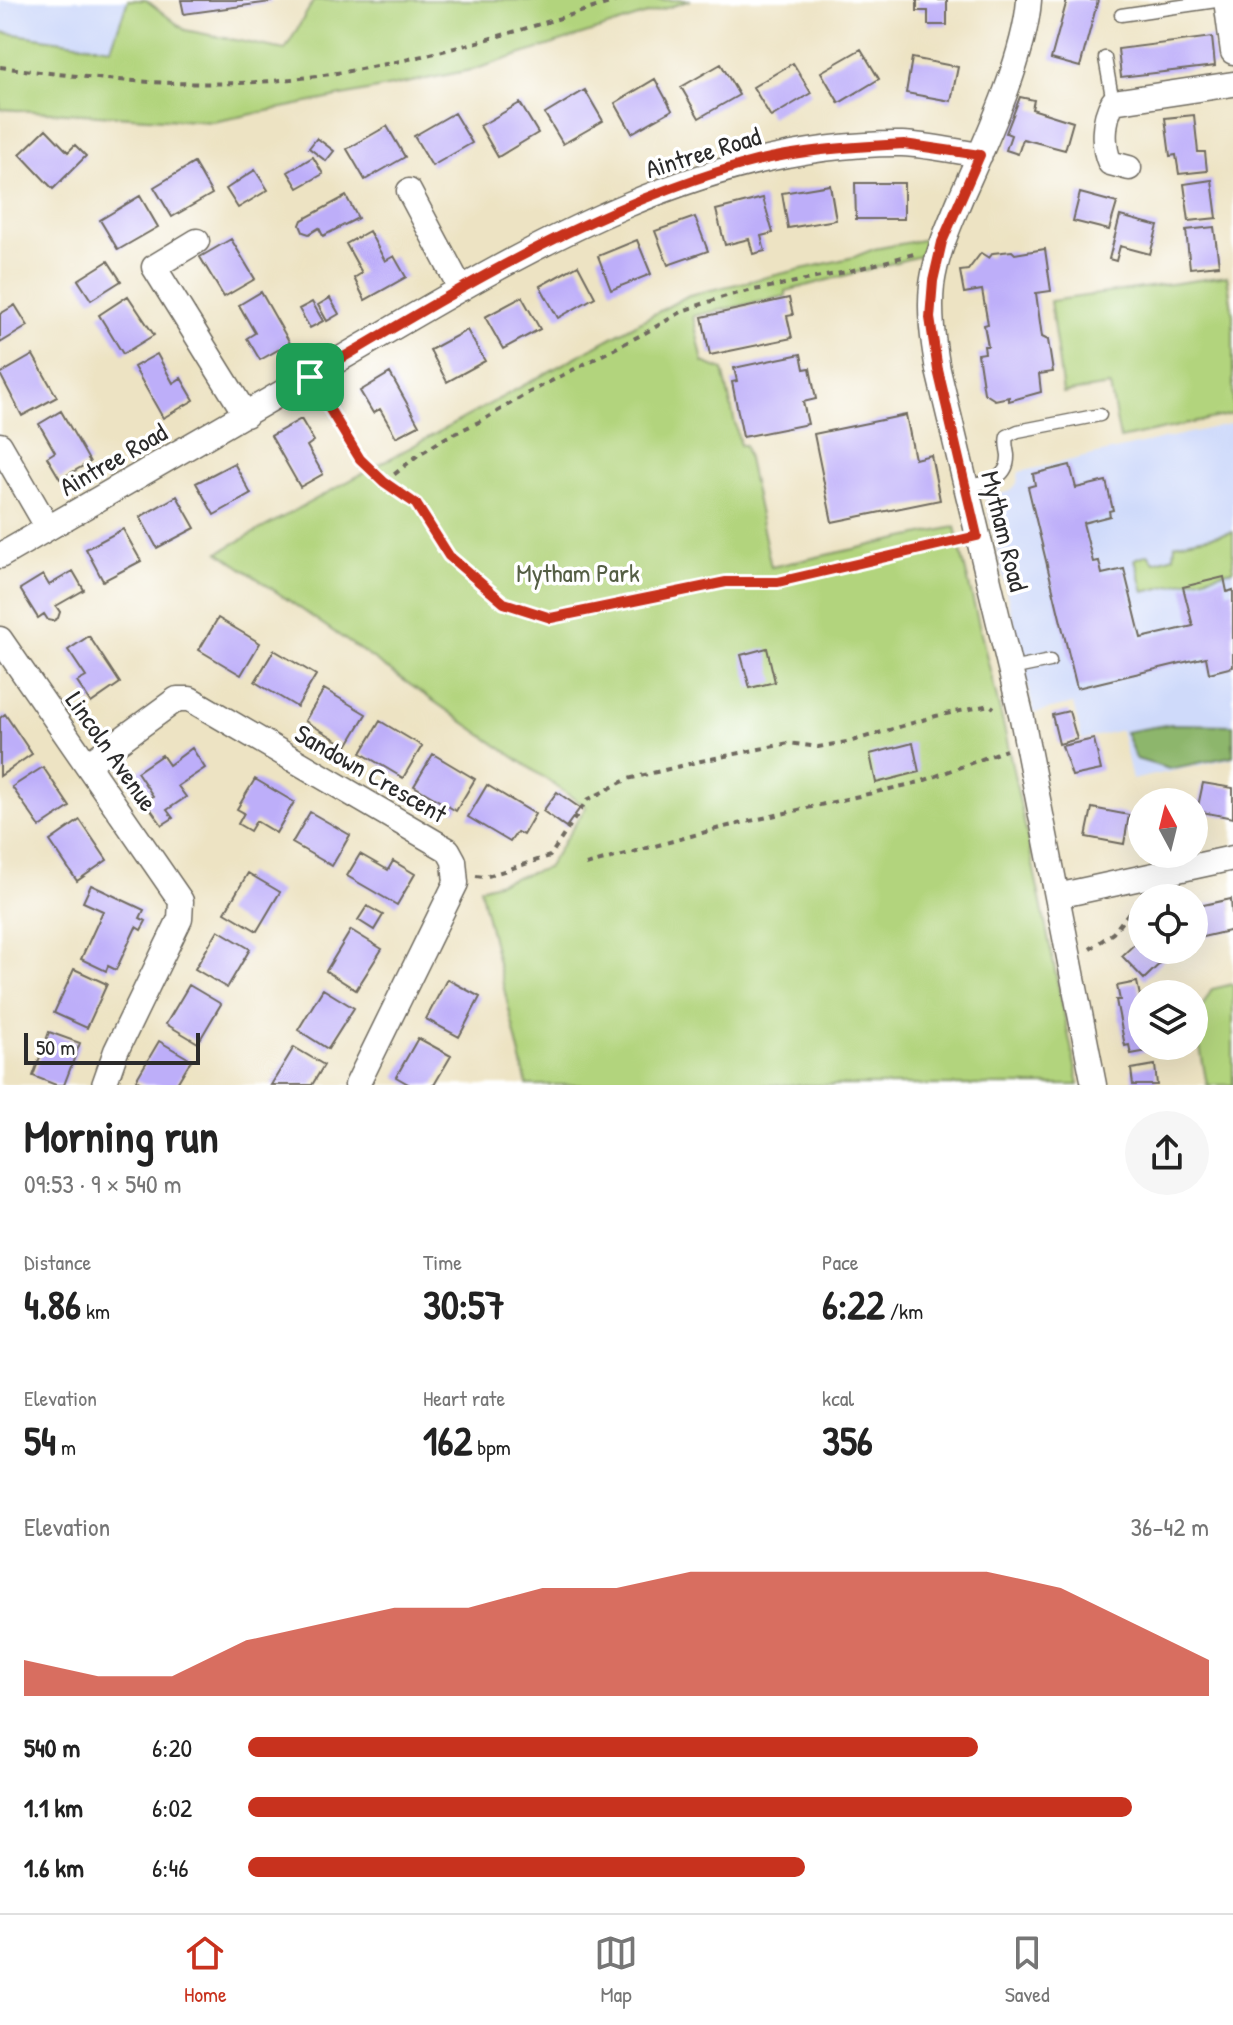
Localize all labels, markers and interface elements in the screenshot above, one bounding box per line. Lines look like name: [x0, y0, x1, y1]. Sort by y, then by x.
street label: Aintree Road: [641, 118, 765, 186]
pin: [276, 343, 344, 411]
icon: arrive: [288, 355, 332, 399]
street label: Aintree Road: [53, 414, 173, 504]
street label: Mytham Road: [973, 467, 1037, 595]
park label: Mytham Park: [516, 555, 640, 590]
street label: Lincoln Avenue: [58, 684, 166, 818]
street label: Sandown Crescent: [289, 715, 454, 831]
north arrow: [1128, 788, 1208, 868]
map controls: [1128, 788, 1208, 1060]
button: locate: [1128, 884, 1208, 964]
button: layers: [1128, 980, 1208, 1060]
scale bar: [24, 1029, 200, 1065]
text: 50 m: [36, 1032, 75, 1062]
text: Morning run: [24, 1106, 219, 1166]
button: share: [1125, 1111, 1209, 1195]
text: 09:53 · 9 × 540 m: [24, 1166, 181, 1201]
text: Distance: [24, 1247, 91, 1277]
text: Time: [423, 1247, 462, 1277]
text: Pace: [822, 1247, 859, 1277]
text: 4.86: [24, 1277, 81, 1331]
text: 30:57: [423, 1277, 505, 1331]
text: 6:22: [822, 1277, 885, 1331]
text: km: [81, 1296, 110, 1326]
text: /km: [885, 1296, 923, 1326]
text: Elevation: [24, 1383, 97, 1413]
text: Heart rate: [423, 1383, 505, 1413]
text: kcal: [822, 1383, 854, 1413]
text: 54: [24, 1413, 56, 1467]
text: 162: [423, 1413, 472, 1467]
text: 356: [822, 1413, 873, 1467]
text: m: [56, 1432, 76, 1462]
text: bpm: [472, 1432, 511, 1462]
text: Elevation: [24, 1509, 110, 1544]
text: 36–42 m: [1130, 1509, 1209, 1544]
text: 540 m: [24, 1730, 80, 1765]
text: 6:20: [152, 1730, 192, 1765]
text: 1.1 km: [24, 1790, 83, 1825]
text: 6:02: [152, 1790, 192, 1825]
text: 1.6 km: [24, 1850, 84, 1885]
text: 6:46: [152, 1850, 189, 1885]
tab: Home: [183, 1931, 227, 2009]
tab: Map: [594, 1931, 638, 2009]
tab: Saved: [1005, 1931, 1050, 2009]

